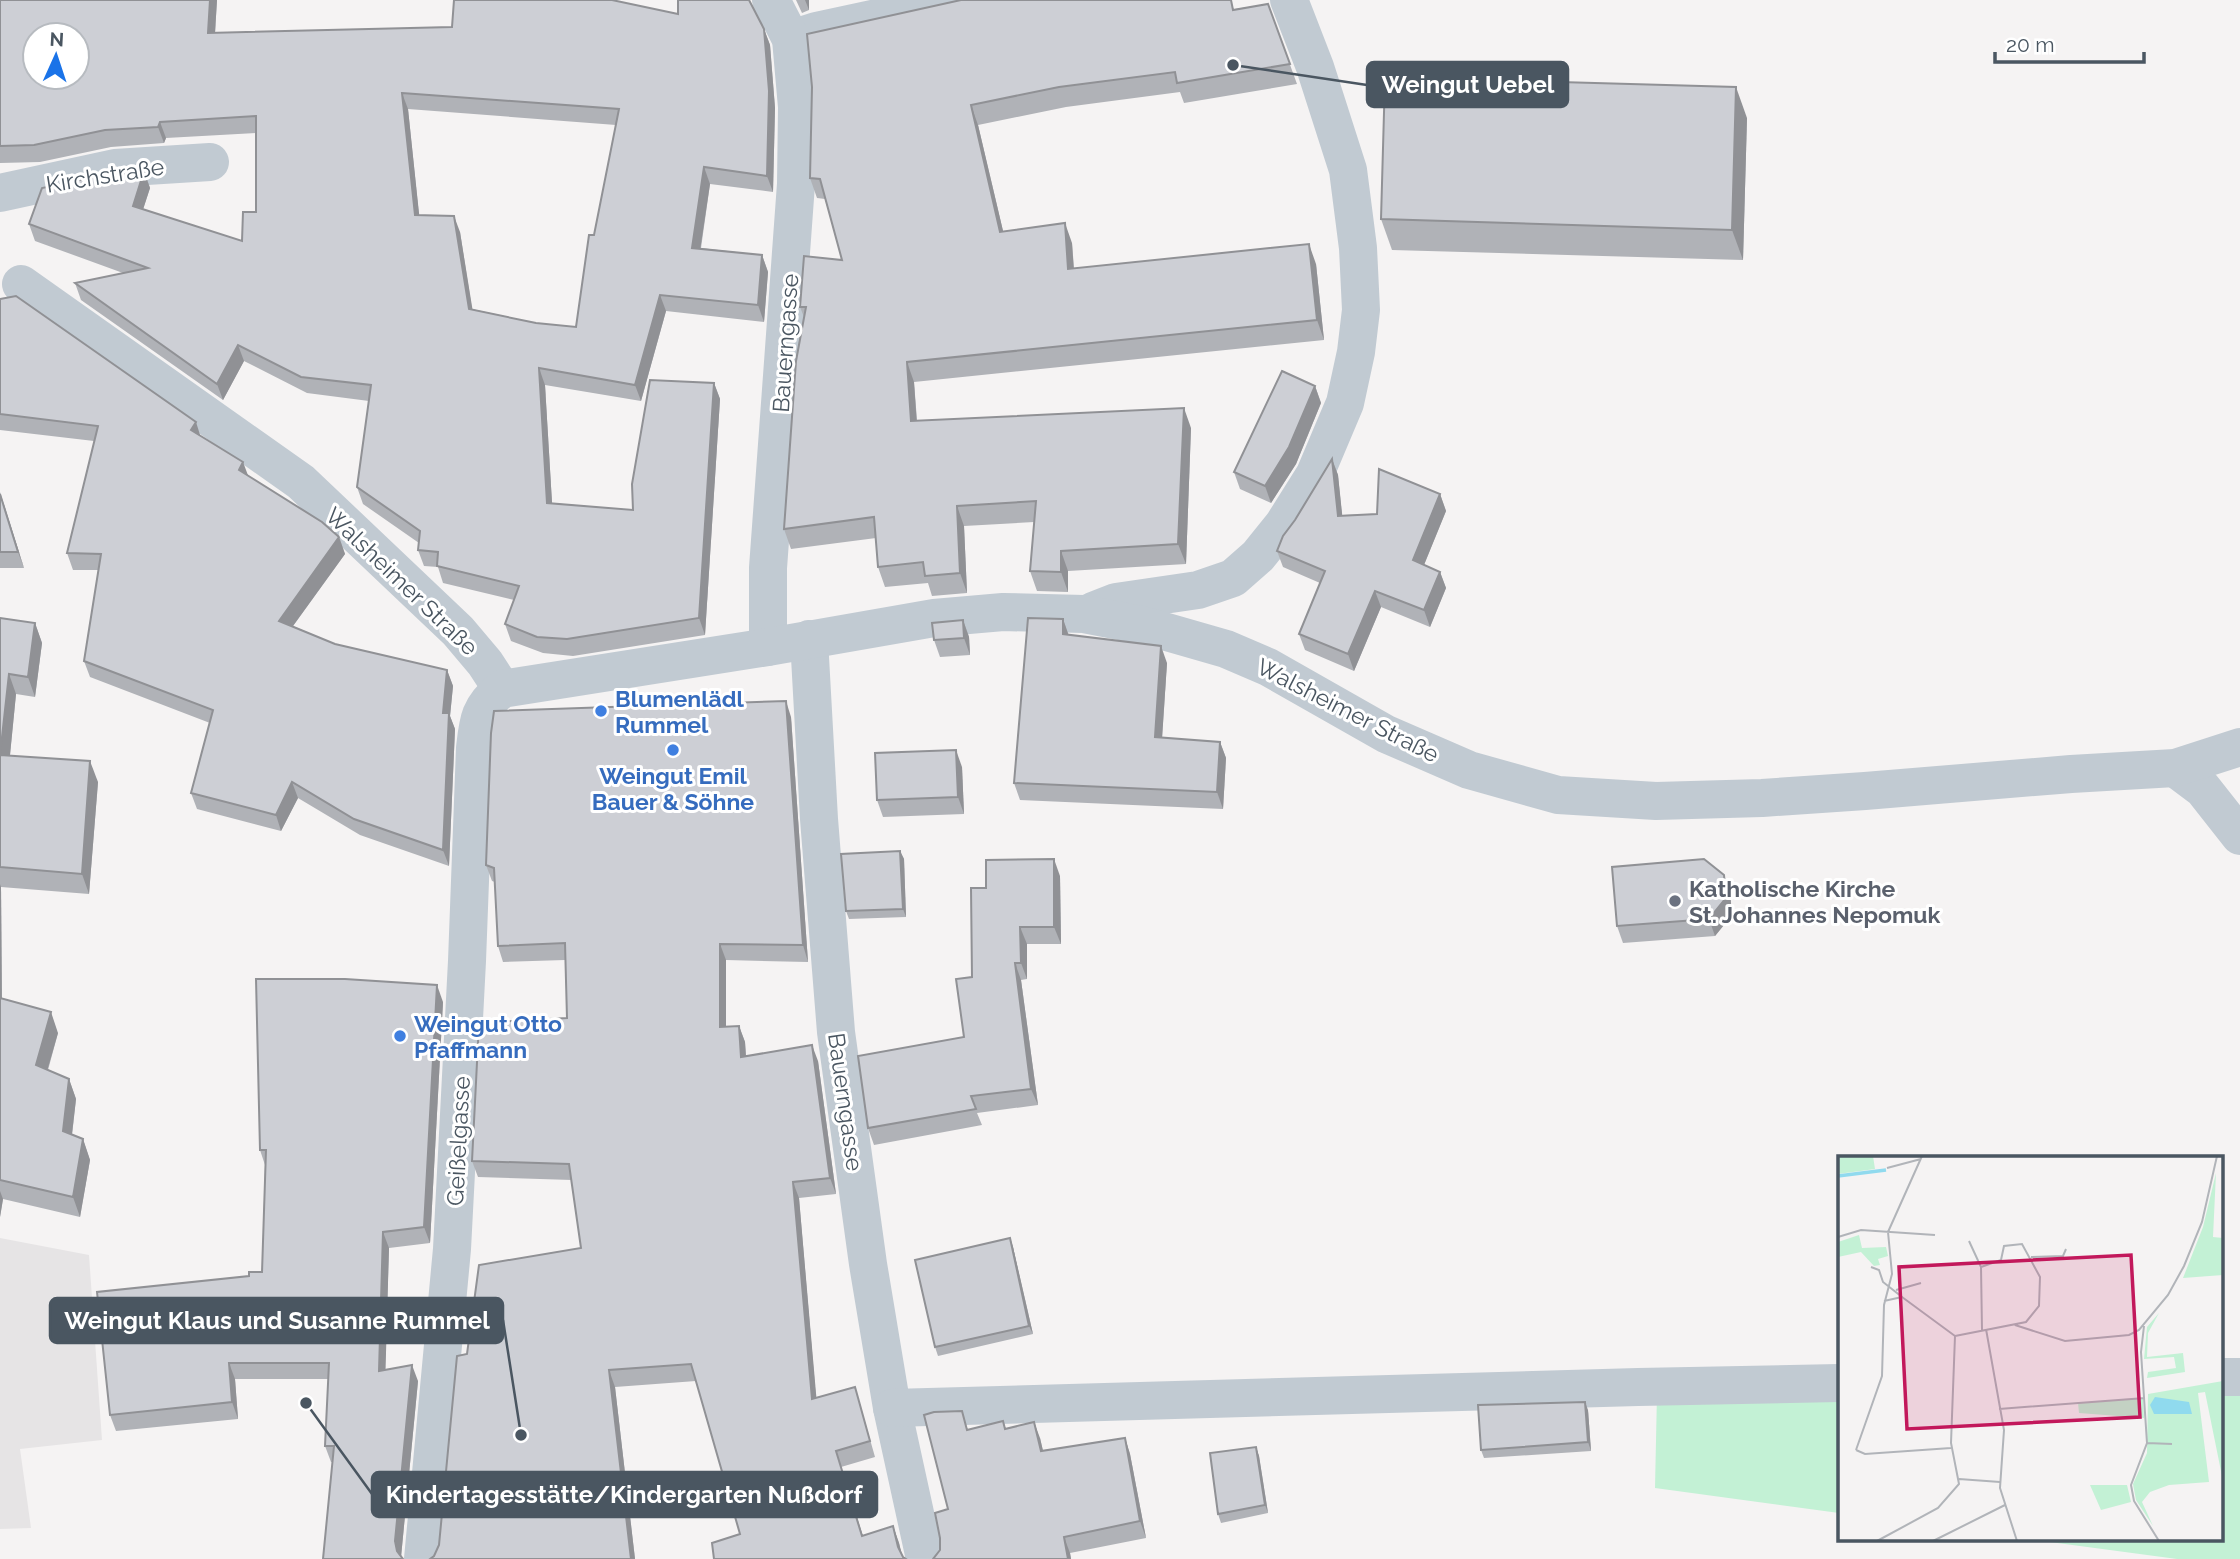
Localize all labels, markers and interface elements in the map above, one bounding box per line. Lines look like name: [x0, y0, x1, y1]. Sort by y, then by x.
north arrow: [21, 21, 91, 91]
scale bar: [1995, 21, 2144, 65]
text: N: [49, 28, 65, 50]
text: 20 m: [2006, 32, 2054, 57]
callout: Weingut Uebel: [1367, 62, 1568, 107]
text: Weingut Uebel: [1382, 70, 1555, 99]
street label: Kirchstraße: [44, 152, 166, 198]
street label: Bauerngasse: [767, 273, 803, 413]
street label: Walsheimer Straße: [320, 502, 484, 660]
street label: Walsheimer Straße: [1252, 652, 1444, 768]
place label: Blumenlädl Rummel: [615, 685, 745, 738]
marker: Blumenlädl Rummel: [593, 703, 609, 719]
marker: Weingut Emil Bauer & Söhne: [665, 742, 681, 758]
place label: Weingut Emil Bauer & Söhne: [592, 762, 754, 815]
place label: Katholische Kirche St. Johannes Nepomuk: [1689, 875, 1941, 928]
marker: Katholische Kirche St. Johannes Nepomuk: [1667, 893, 1683, 909]
place label: Weingut Otto Pfaffmann: [414, 1010, 562, 1063]
marker: Weingut Otto Pfaffmann: [392, 1028, 408, 1044]
street label: Bauerngasse: [823, 1031, 869, 1173]
street label: Geißelgasse: [441, 1075, 475, 1207]
inset map: [1838, 1156, 2222, 1542]
callout: Weingut Klaus und Susanne Rummel: [50, 1298, 503, 1343]
text: Weingut Klaus und Susanne Rummel: [64, 1306, 490, 1335]
callout: Kindertagesstätte/Kindergarten Nußdorf: [372, 1472, 877, 1517]
text: Kindertagesstätte/Kindergarten Nußdorf: [386, 1480, 863, 1509]

